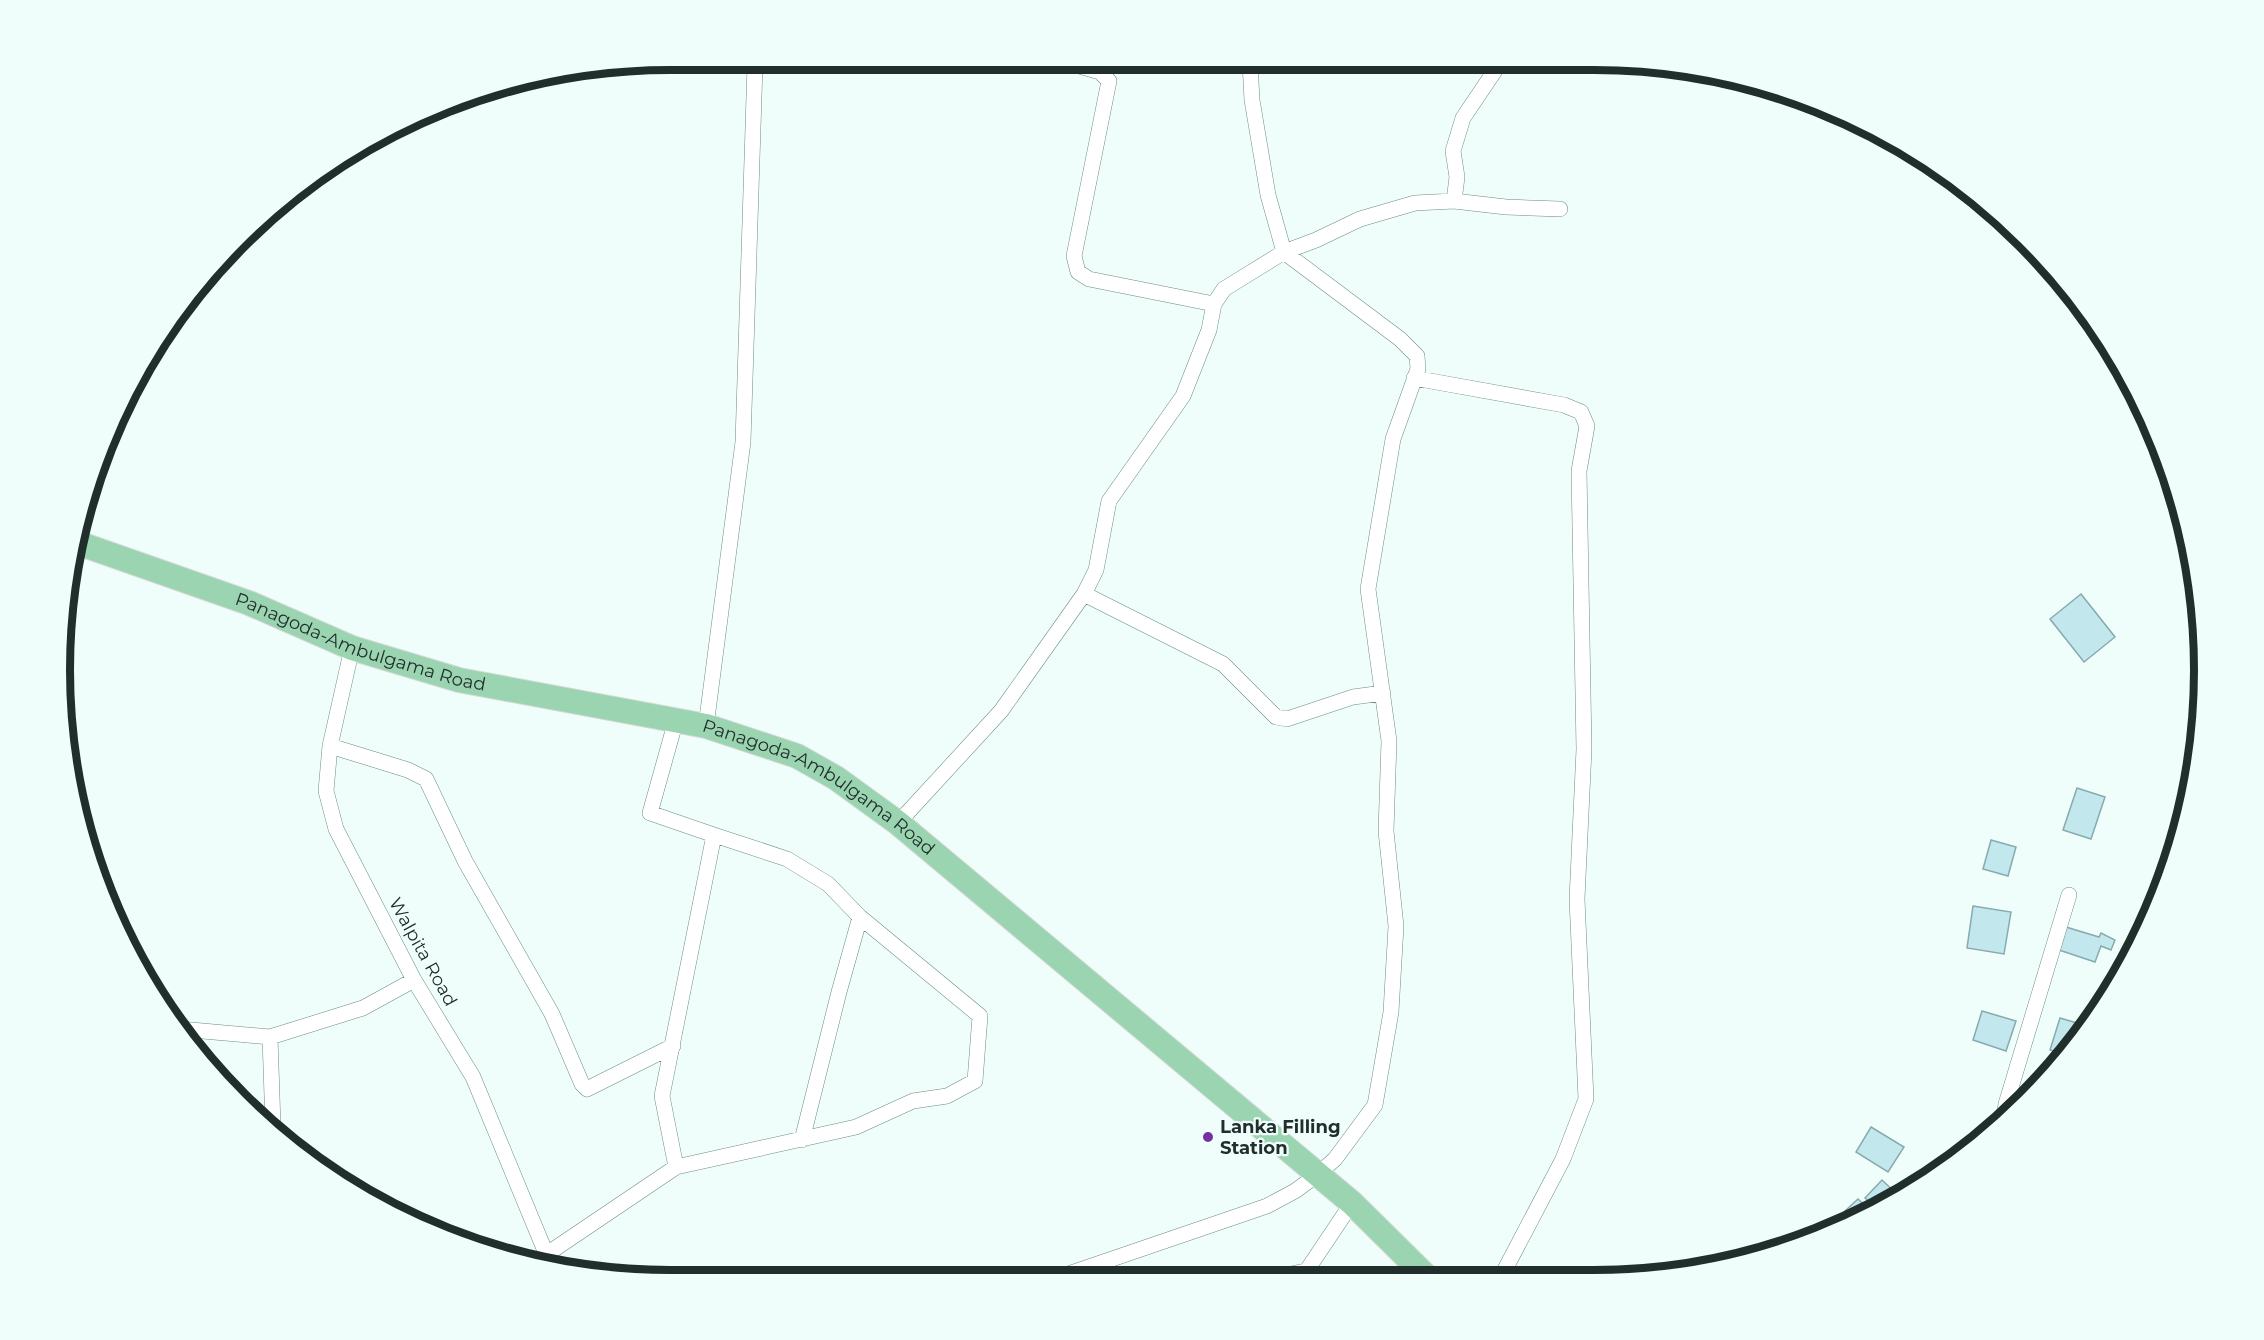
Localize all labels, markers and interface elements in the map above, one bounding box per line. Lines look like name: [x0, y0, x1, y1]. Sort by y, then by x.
street label: Panagoda-Ambulgama Road: [232, 588, 488, 696]
street label: Panagoda-Ambulgama Road: [700, 715, 939, 860]
street label: Walpita Road: [384, 894, 462, 1010]
place label: Lanka Filling Station: [1220, 1116, 1341, 1159]
marker: Lanka Filling Station: [1201, 1130, 1215, 1144]

